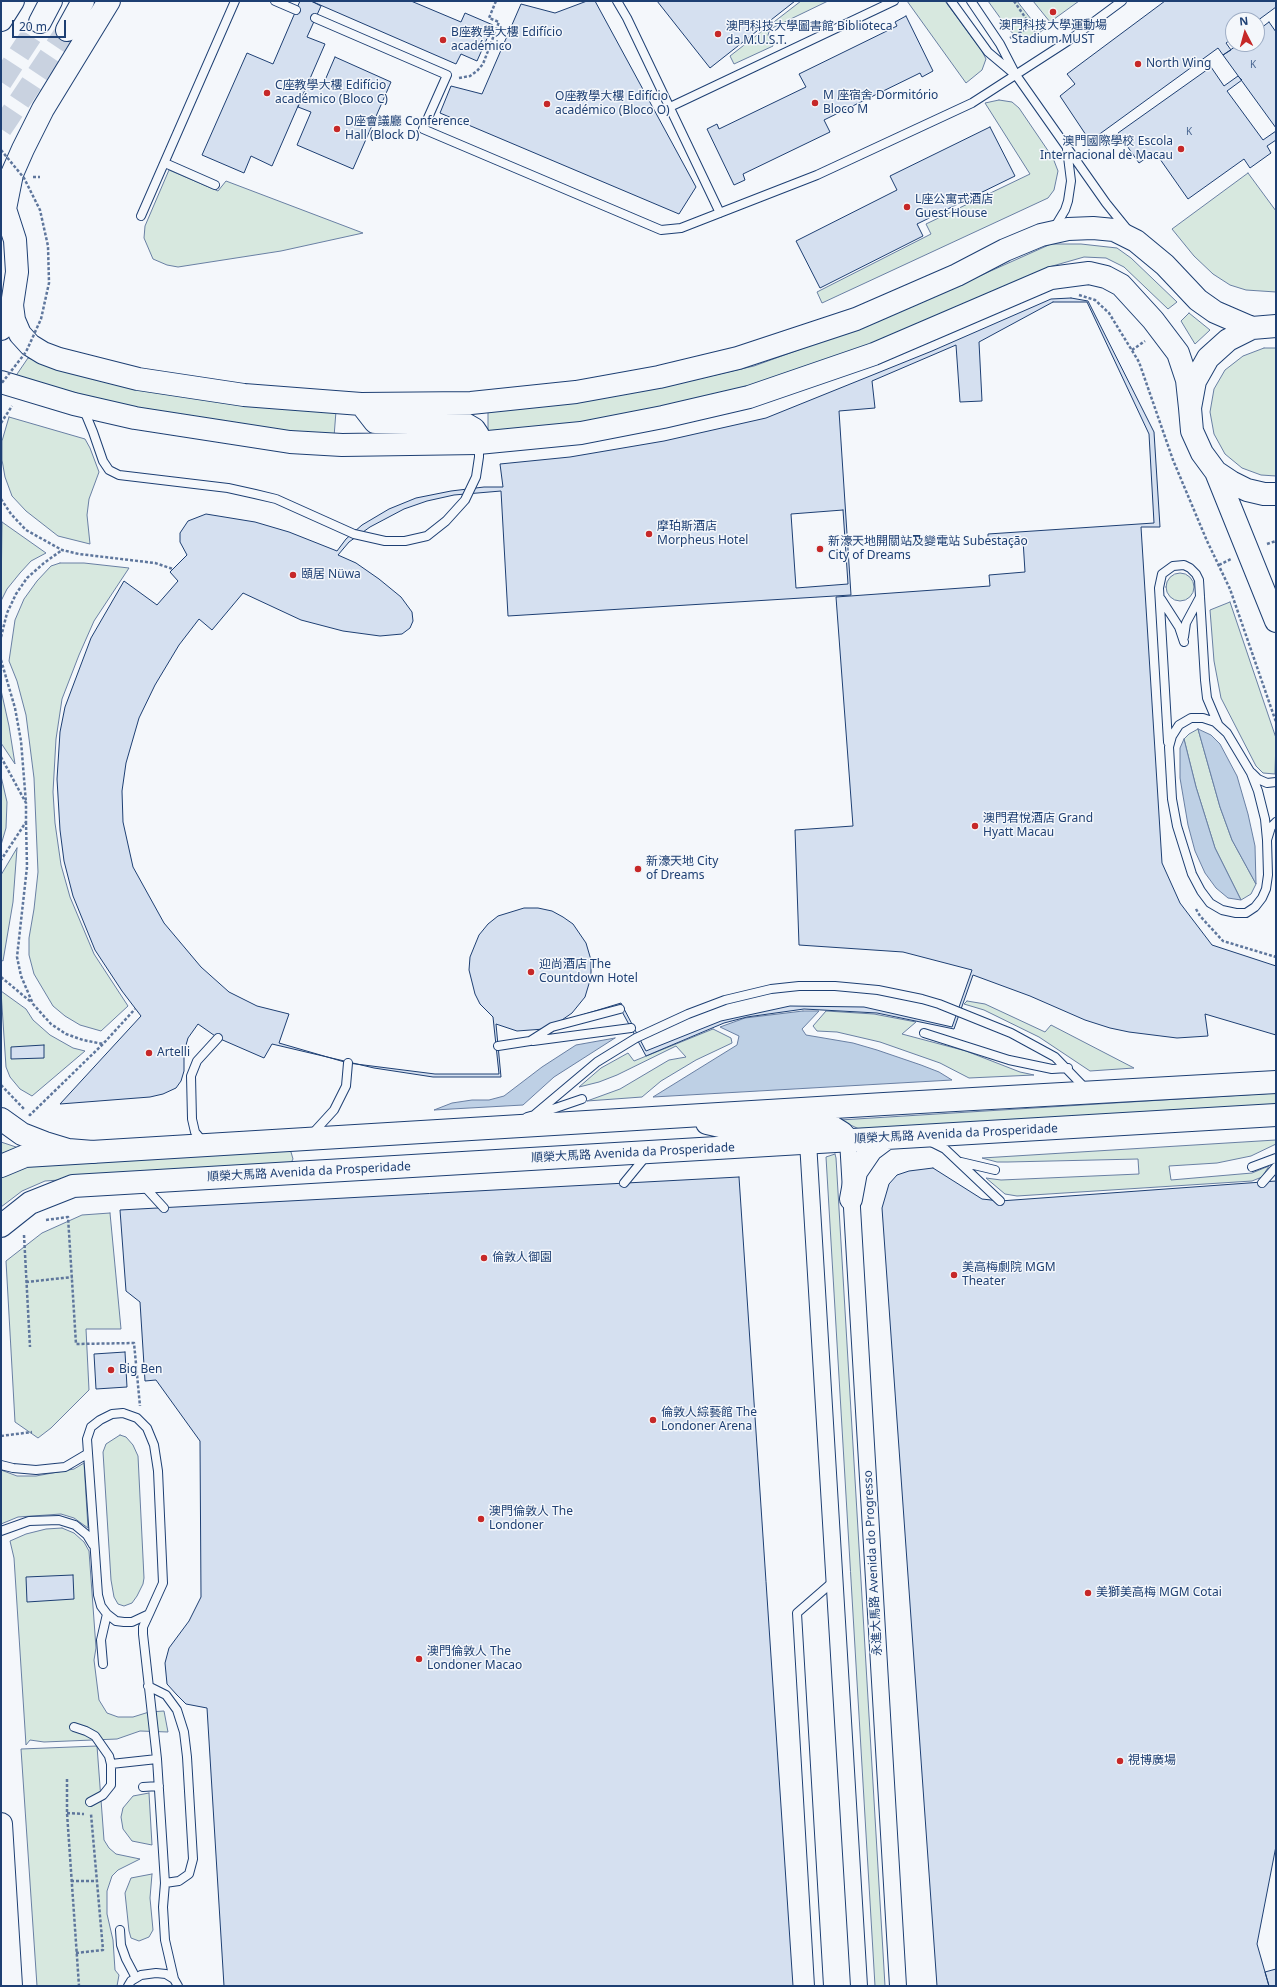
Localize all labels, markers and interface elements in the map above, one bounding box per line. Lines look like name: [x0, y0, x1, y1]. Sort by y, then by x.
marker: 澳門科技大學運動場 Stadium MUST: [1048, 7, 1058, 17]
scale bar: [14, 12, 68, 38]
north arrow: [1225, 12, 1265, 52]
text: N: [1239, 13, 1249, 28]
text: 20 m: [19, 18, 47, 35]
place label: 澳門科技大學運動場 Stadium MUST: [999, 19, 1107, 47]
place label: 澳門科技大學圖書館 Biblioteca da M.U.S.T.: [726, 20, 892, 48]
place label: B座教學大樓 Edifício académico: [451, 26, 562, 54]
marker: 澳門科技大學圖書館 Biblioteca da M.U.S.T.: [713, 29, 723, 39]
marker: B座教學大樓 Edifício académico: [438, 35, 448, 45]
place label: North Wing: [1146, 57, 1211, 71]
marker: North Wing: [1133, 59, 1143, 69]
house number: K: [1250, 59, 1256, 71]
place label: C座教學大樓 Edifício académico (Bloco C): [275, 79, 388, 107]
marker: C座教學大樓 Edifício académico (Bloco C): [262, 88, 272, 98]
place label: M 座宿舍 Dormitório Bloco M: [823, 89, 938, 117]
place label: O座教學大樓 Edifício académico (Bloco O): [555, 90, 670, 118]
marker: M 座宿舍 Dormitório Bloco M: [810, 98, 820, 108]
marker: O座教學大樓 Edifício académico (Bloco O): [542, 99, 552, 109]
place label: D座會議廳 Conference Hall (Block D): [345, 115, 469, 143]
marker: D座會議廳 Conference Hall (Block D): [332, 124, 342, 134]
house number: K: [1186, 126, 1192, 138]
place label: 澳門國際學校 Escola Internacional de Macau: [1040, 135, 1173, 163]
marker: 澳門國際學校 Escola Internacional de Macau: [1176, 144, 1186, 154]
place label: L座公寓式酒店 Guest House: [915, 193, 993, 221]
marker: L座公寓式酒店 Guest House: [902, 202, 912, 212]
place label: 摩珀斯酒店 Morpheus Hotel: [657, 520, 748, 548]
marker: 摩珀斯酒店 Morpheus Hotel: [644, 529, 654, 539]
place label: 新濠天地開關站及變電站 Subestação City of Dreams: [828, 535, 1028, 563]
marker: 新濠天地開關站及變電站 Subestação City of Dreams: [815, 544, 825, 554]
place label: 頤居 Nüwa: [301, 568, 361, 582]
marker: 頤居 Nüwa: [288, 570, 298, 580]
place label: 澳門君悅酒店 Grand Hyatt Macau: [983, 812, 1093, 840]
marker: 澳門君悅酒店 Grand Hyatt Macau: [970, 821, 980, 831]
place label: 新濠天地 City of Dreams: [646, 855, 718, 883]
marker: 新濠天地 City of Dreams: [633, 864, 643, 874]
place label: 迎尚酒店 The Countdown Hotel: [539, 958, 638, 986]
marker: 迎尚酒店 The Countdown Hotel: [526, 967, 536, 977]
place label: Artelli: [157, 1046, 190, 1060]
marker: Artelli: [144, 1048, 154, 1058]
street label: 順榮大馬路 Avenida da Prosperidade: [854, 1121, 1058, 1147]
street label: 順榮大馬路 Avenida da Prosperidade: [531, 1140, 735, 1166]
street label: 順榮大馬路 Avenida da Prosperidade: [207, 1159, 411, 1185]
place label: 倫敦人御園: [492, 1251, 552, 1265]
marker: 倫敦人御園: [479, 1253, 489, 1263]
place label: 美高梅劇院 MGM Theater: [962, 1261, 1056, 1289]
marker: 美高梅劇院 MGM Theater: [949, 1270, 959, 1280]
place label: Big Ben: [119, 1363, 162, 1377]
marker: Big Ben: [106, 1365, 116, 1375]
place label: 倫敦人綜藝館 The Londoner Arena: [661, 1406, 757, 1434]
marker: 倫敦人綜藝館 The Londoner Arena: [648, 1415, 658, 1425]
street label: 永進大馬路 Avenida do Progresso: [861, 1470, 885, 1656]
place label: 澳門倫敦人 The Londoner: [489, 1505, 573, 1533]
marker: 澳門倫敦人 The Londoner: [476, 1514, 486, 1524]
place label: 美獅美高梅 MGM Cotai: [1096, 1586, 1222, 1600]
marker: 美獅美高梅 MGM Cotai: [1083, 1588, 1093, 1598]
place label: 澳門倫敦人 The Londoner Macao: [427, 1645, 522, 1673]
marker: 澳門倫敦人 The Londoner Macao: [414, 1654, 424, 1664]
place label: 視博廣場: [1128, 1754, 1176, 1768]
marker: 視博廣場: [1115, 1756, 1125, 1766]

